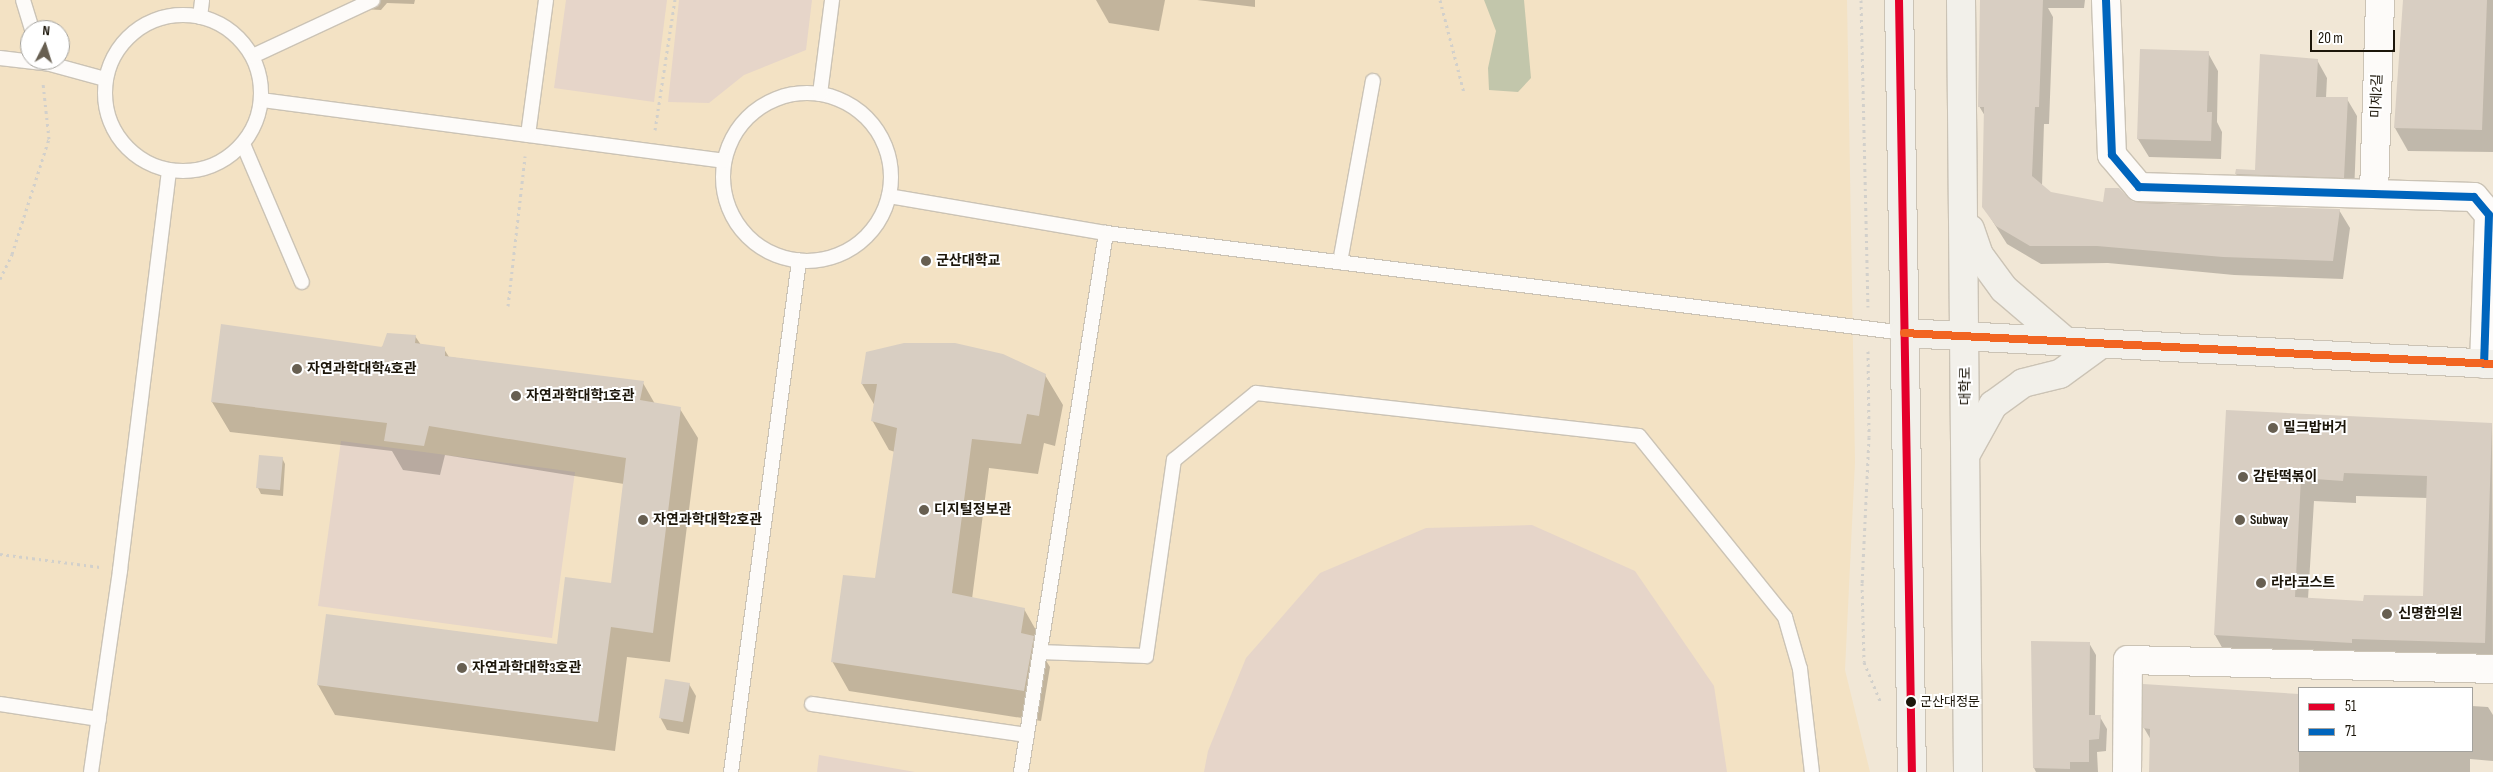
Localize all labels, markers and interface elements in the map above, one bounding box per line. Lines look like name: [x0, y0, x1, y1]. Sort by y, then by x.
north arrow: [20, 20, 70, 70]
scale bar: [2313, 20, 2398, 52]
text: N: [42, 22, 51, 39]
text: 20 m: [2318, 29, 2343, 48]
street label: 미제2길: [2368, 74, 2386, 118]
place label: 군산대학교: [936, 253, 1000, 269]
marker: 군산대학교: [920, 255, 932, 267]
place label: 자연과학대학4호관: [307, 361, 417, 377]
marker: 자연과학대학4호관: [291, 363, 303, 375]
street label: 대학로: [1958, 367, 1974, 405]
place label: 자연과학대학1호관: [526, 388, 635, 404]
marker: 자연과학대학1호관: [510, 390, 522, 402]
place label: 밀크밥버거: [2283, 420, 2347, 436]
marker: 밀크밥버거: [2267, 422, 2279, 434]
place label: 감탄떡볶이: [2253, 469, 2317, 485]
marker: 감탄떡볶이: [2237, 471, 2249, 483]
place label: 디지털정보관: [934, 502, 1011, 518]
marker: 디지털정보관: [918, 504, 930, 516]
place label: 자연과학대학2호관: [653, 512, 762, 528]
place label: Subway: [2250, 512, 2288, 528]
marker: 자연과학대학2호관: [637, 514, 649, 526]
marker: Subway: [2234, 514, 2246, 526]
place label: 라라코스트: [2271, 575, 2335, 591]
marker: 라라코스트: [2255, 577, 2267, 589]
place label: 신명한의원: [2398, 606, 2462, 622]
marker: 신명한의원: [2380, 607, 2394, 621]
place label: 자연과학대학3호관: [472, 660, 581, 676]
marker: 자연과학대학3호관: [456, 662, 468, 674]
legend: [2298, 687, 2473, 752]
place label: 군산대정문: [1920, 694, 1980, 710]
marker: 군산대정문: [1906, 697, 1916, 707]
text: 51: [2345, 697, 2356, 716]
text: 71: [2345, 722, 2356, 741]

